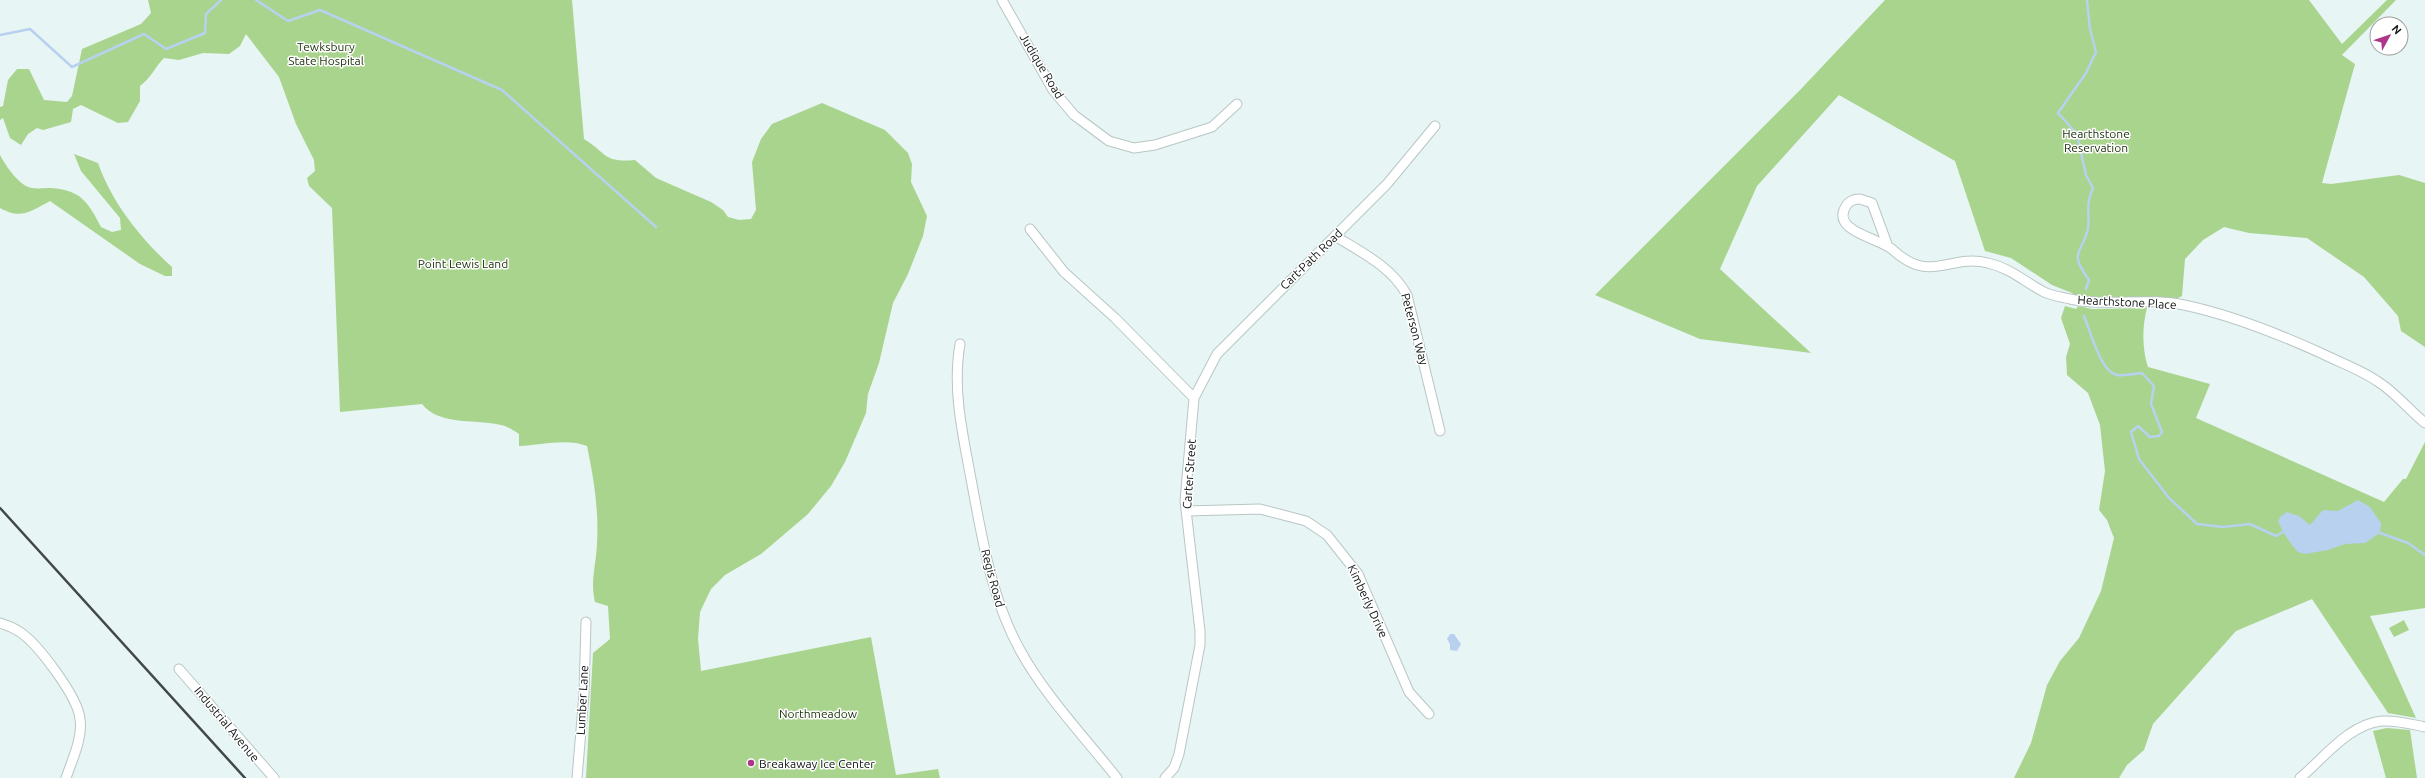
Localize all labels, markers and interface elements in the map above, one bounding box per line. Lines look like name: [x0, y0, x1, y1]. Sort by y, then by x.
north arrow: [2369, 16, 2409, 56]
text: N: [2389, 23, 2404, 37]
street label: Judique Road: [1017, 31, 1067, 101]
park label: Tewksbury State Hospital: [288, 40, 364, 67]
park label: Hearthstone Reservation: [2062, 127, 2130, 154]
street label: Cart-Path Road: [1277, 226, 1345, 292]
park label: Point Lewis Land: [418, 257, 508, 270]
street label: Peterson Way: [1399, 292, 1431, 367]
street label: Hearthstone Place: [2077, 293, 2177, 311]
street label: Carter Street: [1180, 438, 1198, 509]
street label: Regis Road: [979, 548, 1007, 608]
street label: Kimberly Drive: [1345, 562, 1391, 640]
street label: Lumber Lane: [574, 665, 590, 735]
street label: Industrial Avenue: [192, 684, 262, 764]
park label: Northmeadow: [779, 707, 858, 720]
place label: Breakaway Ice Center: [759, 757, 875, 770]
marker: Breakaway Ice Center: [746, 758, 756, 768]

